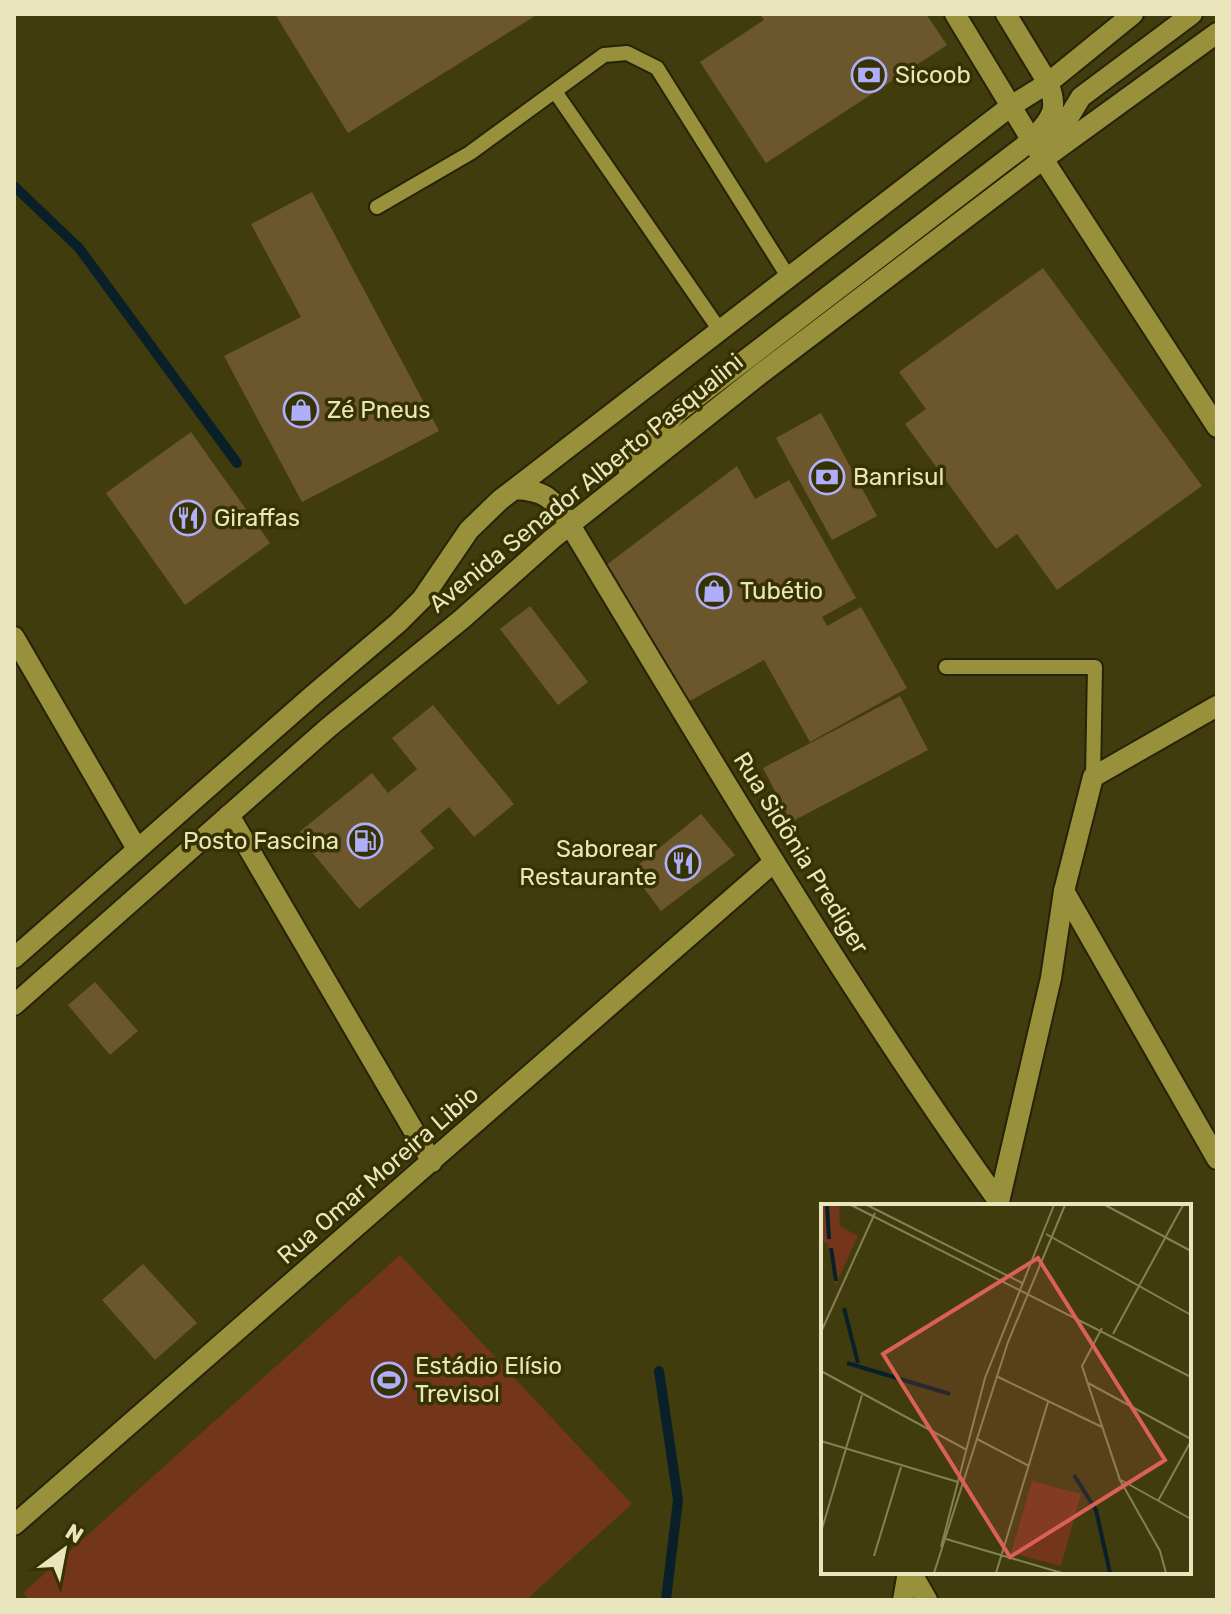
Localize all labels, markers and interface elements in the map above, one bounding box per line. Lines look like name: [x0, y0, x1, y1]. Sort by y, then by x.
bank icon: Sicoob: [850, 56, 888, 94]
place label: Sicoob: [895, 61, 971, 89]
street label: Avenida Senador Alberto Pasqualini: [423, 348, 749, 618]
shop icon: Zé Pneus: [282, 391, 320, 429]
place label: Zé Pneus: [327, 396, 430, 424]
bank icon: Banrisul: [808, 458, 846, 496]
place label: Banrisul: [853, 463, 944, 491]
restaurant icon: Giraffas: [169, 499, 207, 537]
place label: Giraffas: [214, 504, 300, 532]
shop icon: Tubétio: [695, 572, 733, 610]
place label: Tubétio: [740, 577, 823, 605]
street label: Rua Sidônia Prediger: [728, 747, 874, 959]
fuel station icon: Posto Fascina: [346, 822, 384, 860]
place label: Posto Fascina: [183, 827, 339, 855]
place label: Saborear Restaurante: [519, 835, 657, 891]
restaurant icon: Saborear Restaurante: [664, 844, 702, 882]
street label: Rua Omar Moreira Libio: [272, 1080, 484, 1270]
inset map: [821, 1204, 1191, 1574]
place label: Estádio Elísio Trevisol: [415, 1352, 562, 1408]
sports icon: Estádio Elísio Trevisol: [370, 1361, 408, 1399]
north arrow: [24, 1510, 104, 1590]
text: N: [60, 1518, 88, 1549]

